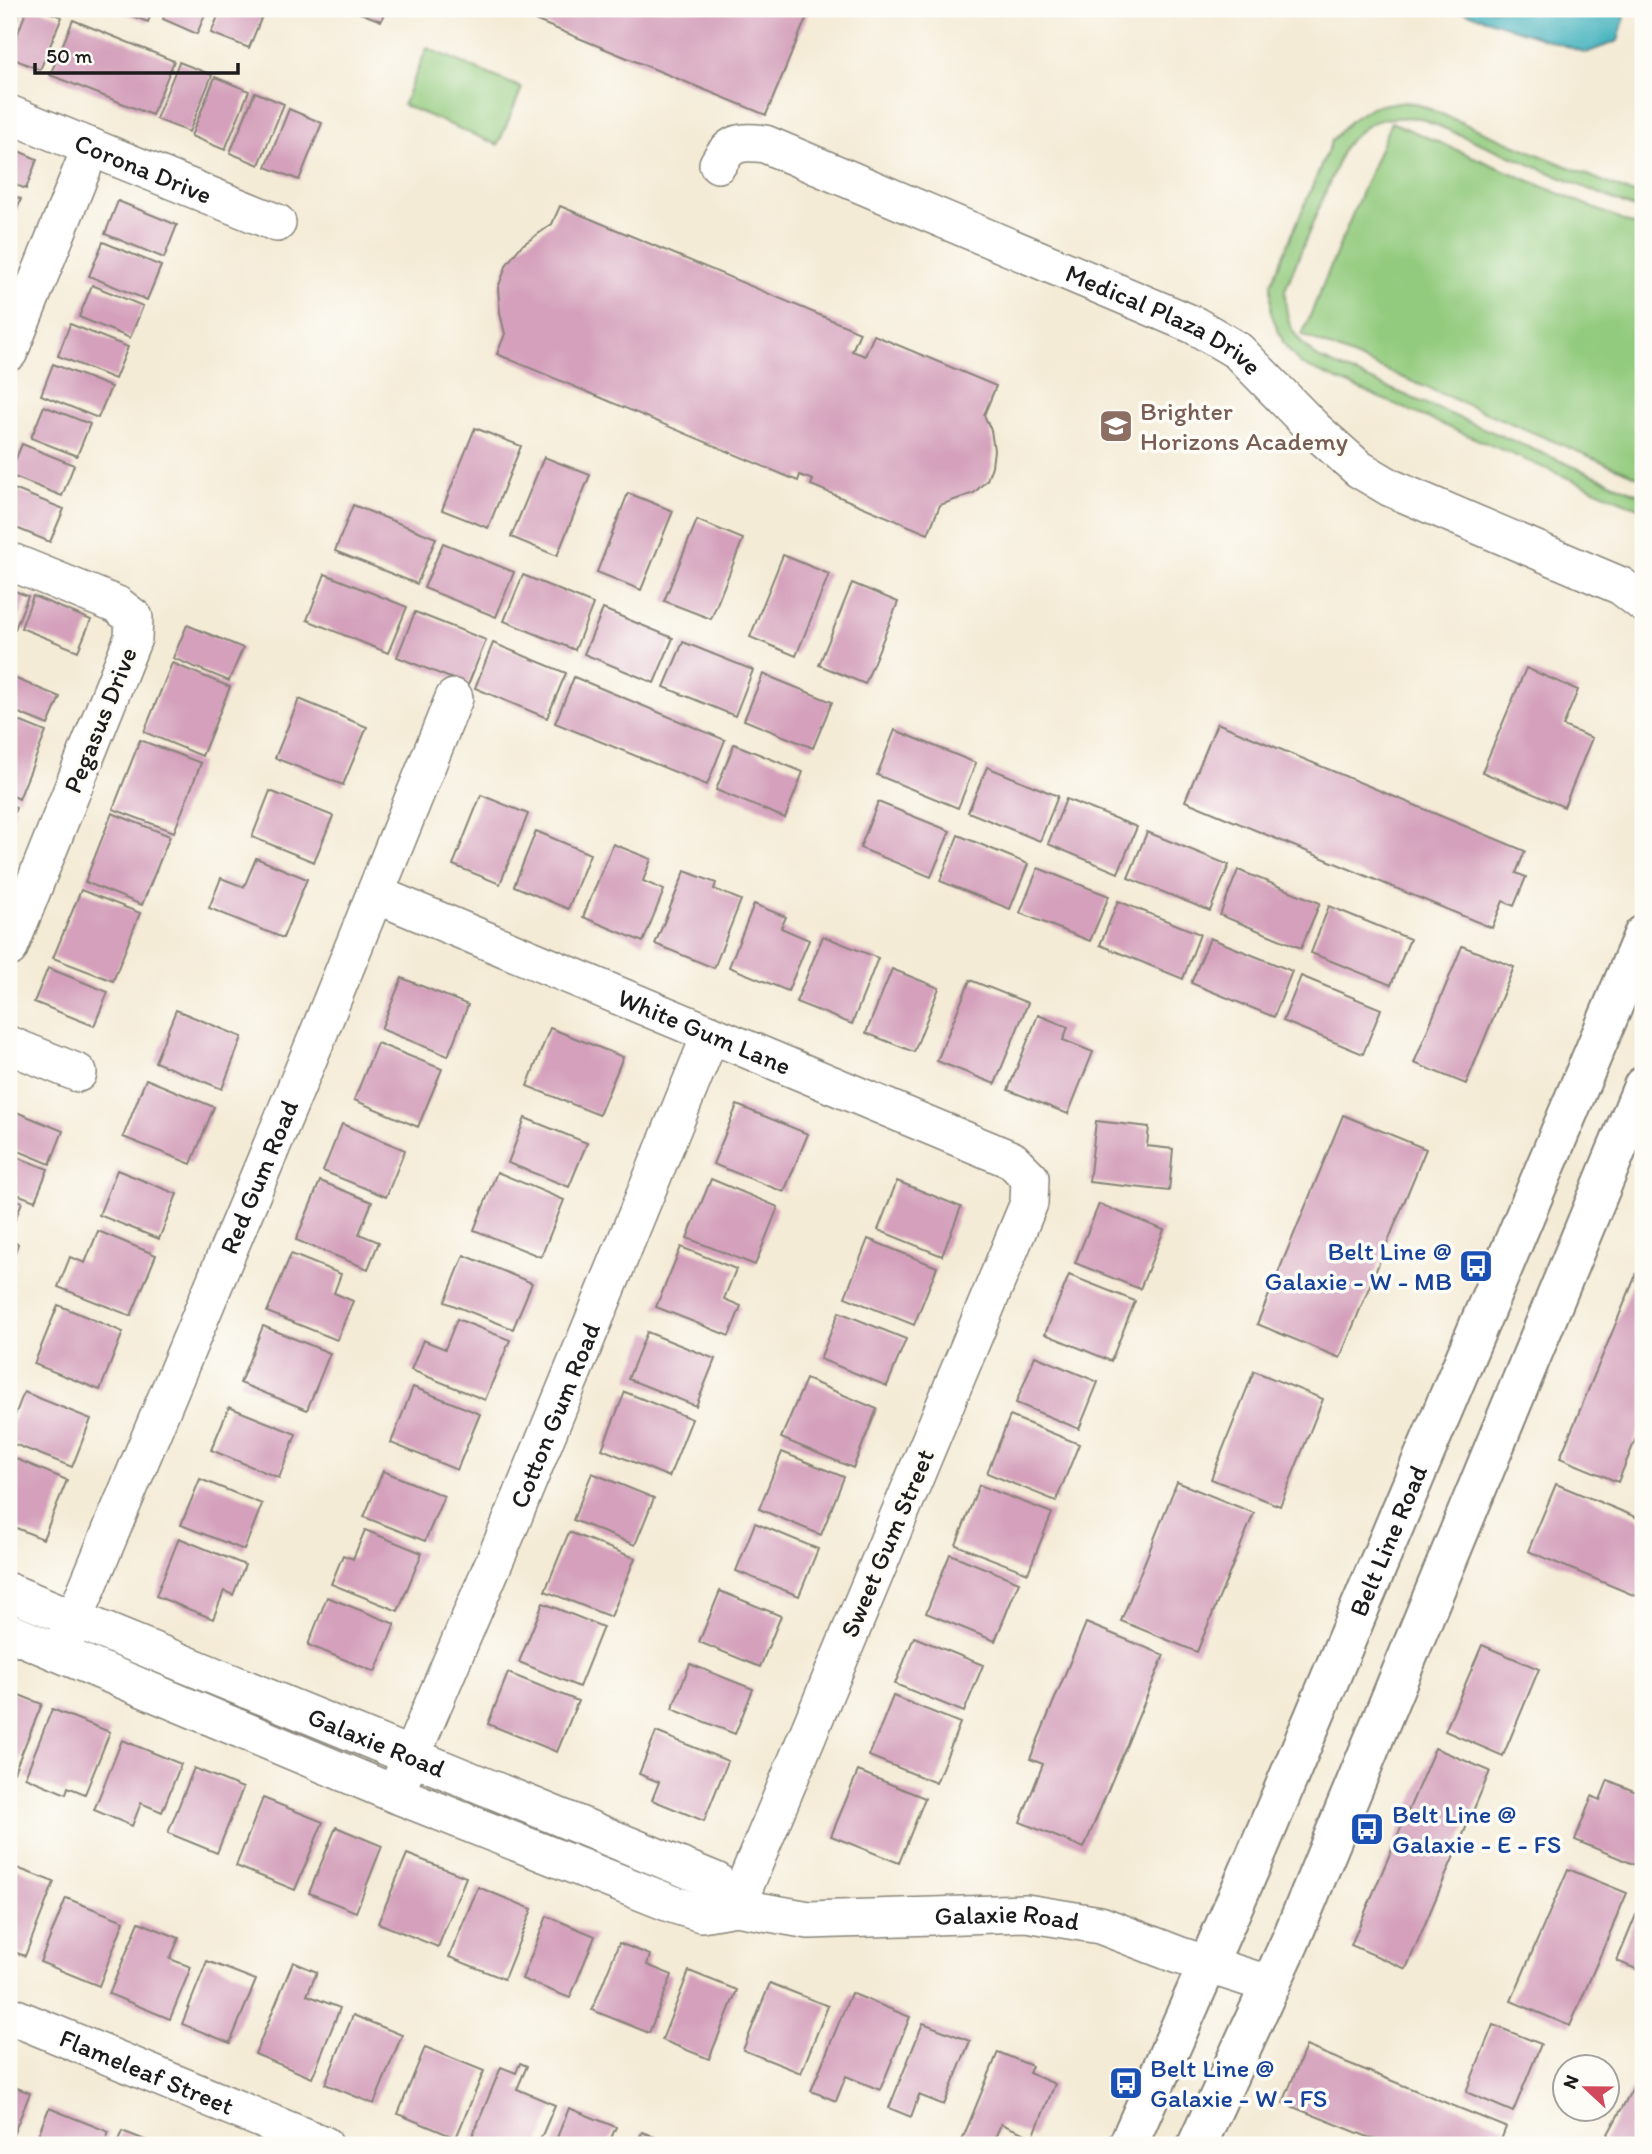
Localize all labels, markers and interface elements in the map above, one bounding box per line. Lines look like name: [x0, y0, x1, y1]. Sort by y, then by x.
scale bar: [35, 32, 238, 76]
text: 50 m: [46, 43, 93, 68]
street label: Corona Drive: [70, 126, 217, 211]
street label: Medical Plaza Drive: [1061, 257, 1269, 382]
place label: Brighter Horizons Academy: [1140, 395, 1348, 457]
school or university icon: Brighter Horizons Academy: [1097, 407, 1135, 445]
street label: Pegasus Drive: [56, 642, 144, 798]
street label: White Gum Lane: [613, 981, 796, 1082]
street label: Red Gum Road: [212, 1095, 305, 1259]
place label: Belt Line @ Galaxie - W - MB: [1265, 1235, 1452, 1297]
bus stop icon: Belt Line @ Galaxie - W - MB: [1457, 1247, 1495, 1285]
street label: Cotton Gum Road: [503, 1318, 607, 1513]
street label: Sweet Gum Street: [833, 1444, 941, 1642]
street label: Belt Line Road: [1342, 1459, 1434, 1621]
street label: Galaxie Road: [303, 1700, 451, 1785]
place label: Belt Line @ Galaxie - E - FS: [1392, 1798, 1561, 1860]
bus stop icon: Belt Line @ Galaxie - E - FS: [1348, 1810, 1386, 1848]
street label: Galaxie Road: [934, 1897, 1083, 1938]
street label: Flameleaf Street: [55, 2022, 239, 2122]
place label: Belt Line @ Galaxie - W - FS: [1150, 2052, 1327, 2114]
north arrow: [1550, 2052, 1620, 2122]
bus stop icon: Belt Line @ Galaxie - W - FS: [1107, 2064, 1145, 2102]
text: N: [1558, 2072, 1584, 2092]

